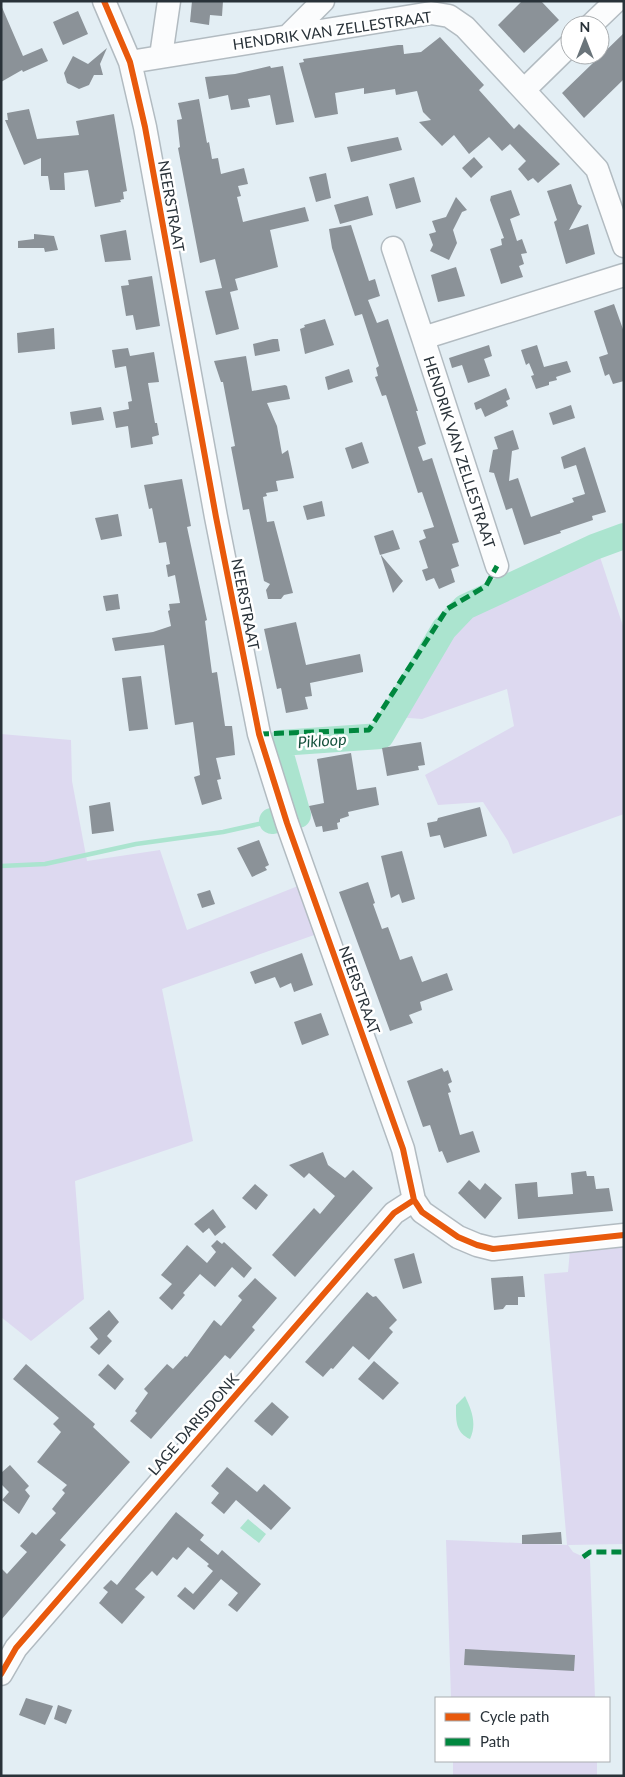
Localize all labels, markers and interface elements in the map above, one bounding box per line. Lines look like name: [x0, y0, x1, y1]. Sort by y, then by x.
street label: HENDRIK VAN ZELLESTRAAT: [231, 7, 433, 53]
north arrow: [560, 15, 610, 65]
text: N: [580, 18, 590, 35]
street label: NEERSTRAAT: [155, 159, 189, 253]
street label: HENDRIK VAN ZELLESTRAAT: [420, 354, 500, 550]
street label: NEERSTRAAT: [228, 557, 264, 651]
water label: Pikloop: [297, 729, 347, 751]
street label: NEERSTRAAT: [336, 943, 384, 1037]
street label: LAGE DARISDONK: [144, 1369, 242, 1479]
legend: [435, 1697, 610, 1762]
text: Cycle path: [480, 1707, 549, 1725]
text: Path: [480, 1732, 510, 1750]

